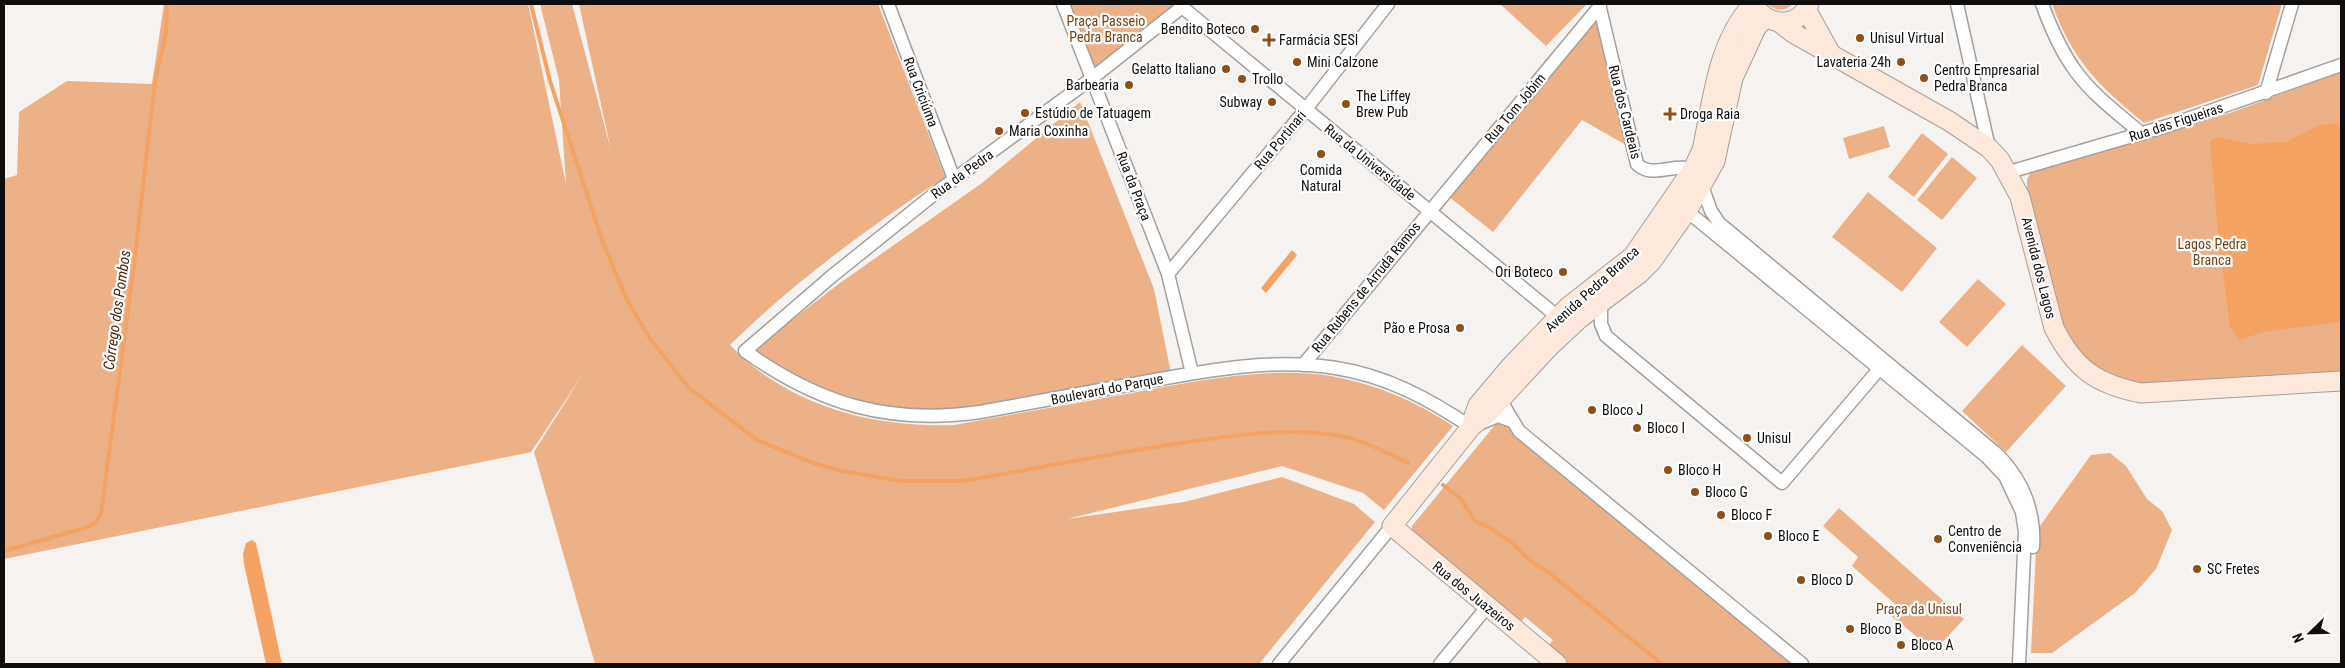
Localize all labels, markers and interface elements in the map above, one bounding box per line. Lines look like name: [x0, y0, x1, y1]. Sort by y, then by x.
park label: Praça Passeio Pedra Branca: [1067, 13, 1145, 45]
place label: Bendito Boteco: [1161, 21, 1245, 37]
marker: Bendito Boteco: [1249, 23, 1261, 35]
place label: Unisul Virtual: [1870, 30, 1944, 46]
place label: Farmácia SESI: [1279, 32, 1358, 48]
marker: Unisul Virtual: [1854, 32, 1866, 44]
marker: Farmácia SESI: [1263, 34, 1275, 46]
place label: Mini Calzone: [1307, 54, 1379, 70]
place label: Lavateria 24h: [1816, 54, 1891, 70]
street label: Rua Criciúma: [900, 55, 942, 129]
marker: Mini Calzone: [1291, 56, 1303, 68]
marker: Lavateria 24h: [1895, 56, 1907, 68]
place label: Gelatto Italiano: [1132, 61, 1216, 77]
place label: Centro Empresarial Pedra Branca: [1934, 62, 2039, 94]
marker: Gelatto Italiano: [1220, 63, 1232, 75]
street label: Rua dos Cardeais: [1606, 63, 1644, 161]
street label: Rua Tom Jobim: [1481, 70, 1549, 146]
place label: Trollo: [1252, 71, 1283, 87]
marker: Centro Empresarial Pedra Branca: [1918, 72, 1930, 84]
marker: Trollo: [1236, 73, 1248, 85]
place label: Barbearia: [1066, 77, 1119, 93]
marker: Barbearia: [1123, 79, 1135, 91]
place label: The Liffey Brew Pub: [1356, 88, 1411, 120]
place label: Subway: [1220, 94, 1262, 110]
marker: Subway: [1266, 96, 1278, 108]
marker: The Liffey Brew Pub: [1340, 98, 1352, 110]
street label: Rua das Figueiras: [2127, 99, 2225, 145]
place label: Estúdio de Tatuagem: [1035, 105, 1151, 121]
place label: Droga Raia: [1680, 106, 1740, 122]
marker: Estúdio de Tatuagem: [1019, 107, 1031, 119]
street label: Rua Portinari: [1251, 107, 1309, 173]
marker: Droga Raia: [1664, 108, 1676, 120]
street label: Rua da Universidade: [1321, 120, 1419, 204]
place label: Maria Coxinha: [1009, 123, 1088, 139]
marker: Maria Coxinha: [993, 125, 1005, 137]
street label: Rua da Pedra: [928, 146, 996, 202]
marker: Comida Natural: [1315, 148, 1327, 160]
street label: Rua da Praça: [1114, 149, 1154, 223]
place label: Comida Natural: [1300, 162, 1342, 194]
street label: Avenida dos Lagos: [2019, 215, 2059, 321]
street label: Rua Rubens de Arruda Ramos: [1308, 219, 1424, 355]
park label: Lagos Pedra Branca: [2178, 236, 2246, 268]
street label: Avenida Pedra Branca: [1542, 243, 1642, 335]
water label: Córrego dos Pombos: [100, 249, 134, 371]
place label: Ori Boteco: [1495, 264, 1553, 280]
marker: Ori Boteco: [1557, 266, 1569, 278]
place label: Pão e Prosa: [1384, 320, 1450, 336]
marker: Pão e Prosa: [1454, 322, 1466, 334]
street label: Boulevard do Parque: [1049, 370, 1165, 408]
place label: Bloco J: [1602, 402, 1643, 418]
marker: Bloco J: [1586, 404, 1598, 416]
place label: Bloco I: [1647, 420, 1685, 436]
marker: Bloco I: [1631, 422, 1643, 434]
place label: Unisul: [1757, 430, 1791, 446]
marker: Unisul: [1741, 432, 1753, 444]
place label: Bloco H: [1678, 462, 1721, 478]
marker: Bloco H: [1662, 464, 1674, 476]
place label: Bloco G: [1705, 484, 1748, 500]
marker: Bloco G: [1689, 486, 1701, 498]
place label: Bloco F: [1731, 507, 1773, 523]
marker: Bloco F: [1715, 509, 1727, 521]
place label: Centro de Conveniência: [1948, 523, 2022, 555]
place label: Bloco E: [1778, 528, 1820, 544]
marker: Bloco E: [1762, 530, 1774, 542]
marker: Centro de Conveniência: [1932, 533, 1944, 545]
street label: Rua dos Juazeiros: [1430, 558, 1518, 634]
place label: SC Fretes: [2207, 561, 2260, 577]
marker: SC Fretes: [2191, 563, 2203, 575]
place label: Bloco D: [1811, 572, 1854, 588]
marker: Bloco D: [1795, 574, 1807, 586]
park label: Praça da Unisul: [1876, 601, 1962, 617]
north arrow: [2285, 608, 2335, 658]
place label: Bloco B: [1860, 621, 1902, 637]
marker: Bloco B: [1844, 623, 1856, 635]
text: N: [2289, 631, 2307, 645]
place label: Bloco A: [1911, 637, 1954, 653]
marker: Bloco A: [1895, 639, 1907, 651]

